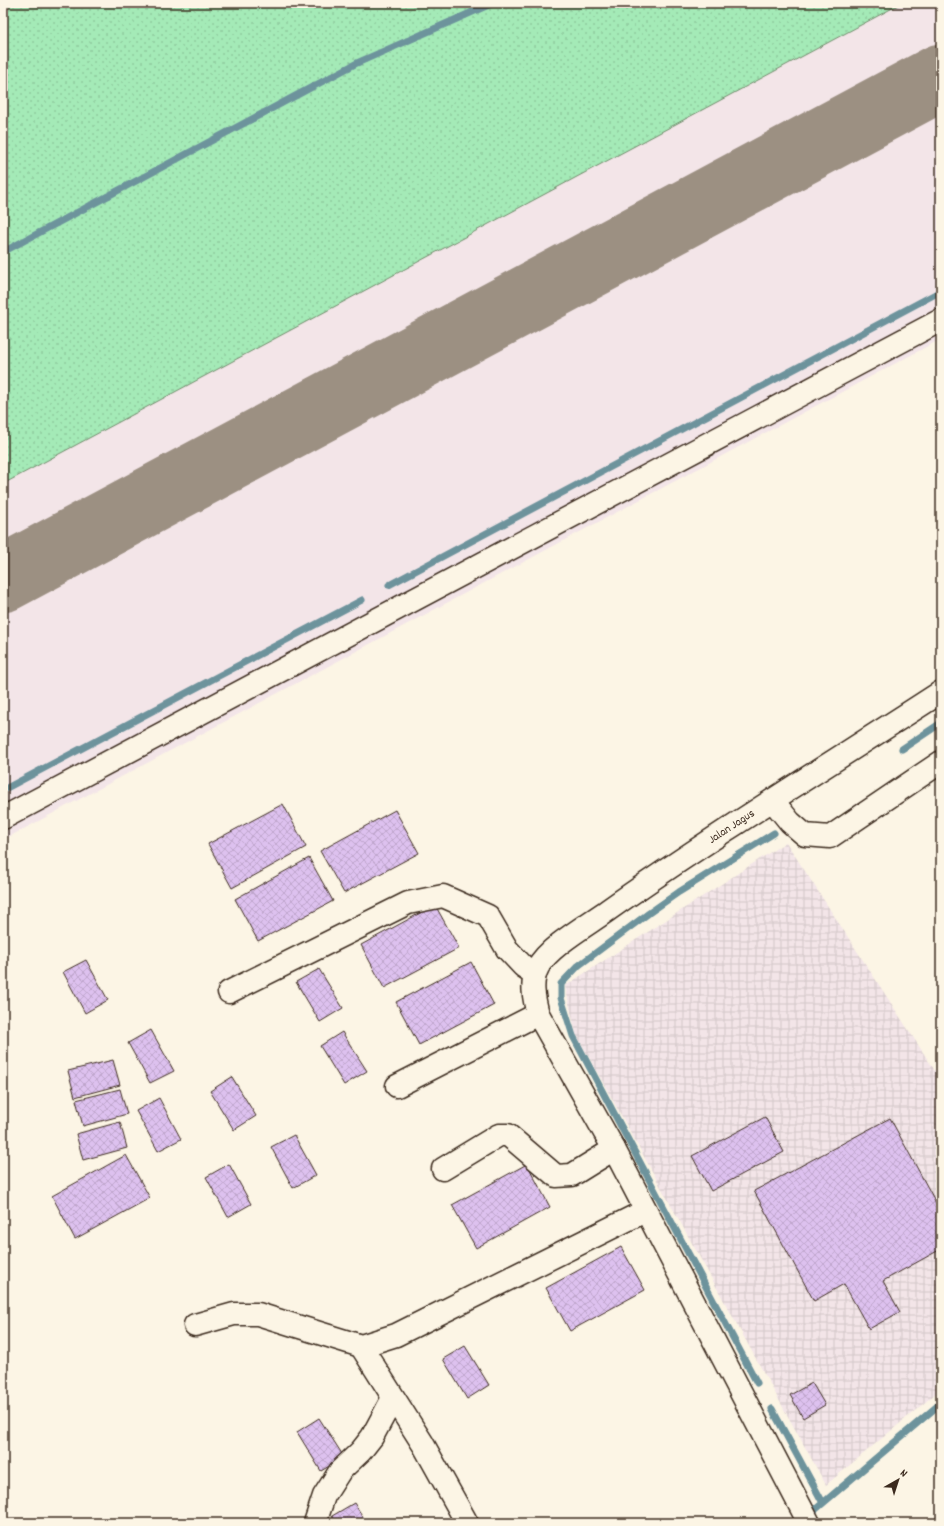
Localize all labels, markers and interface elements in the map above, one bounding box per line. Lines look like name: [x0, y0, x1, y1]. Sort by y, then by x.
street label: Jalan Jagus: [705, 805, 758, 848]
north arrow: [878, 1460, 918, 1500]
text: N: [896, 1466, 911, 1482]

